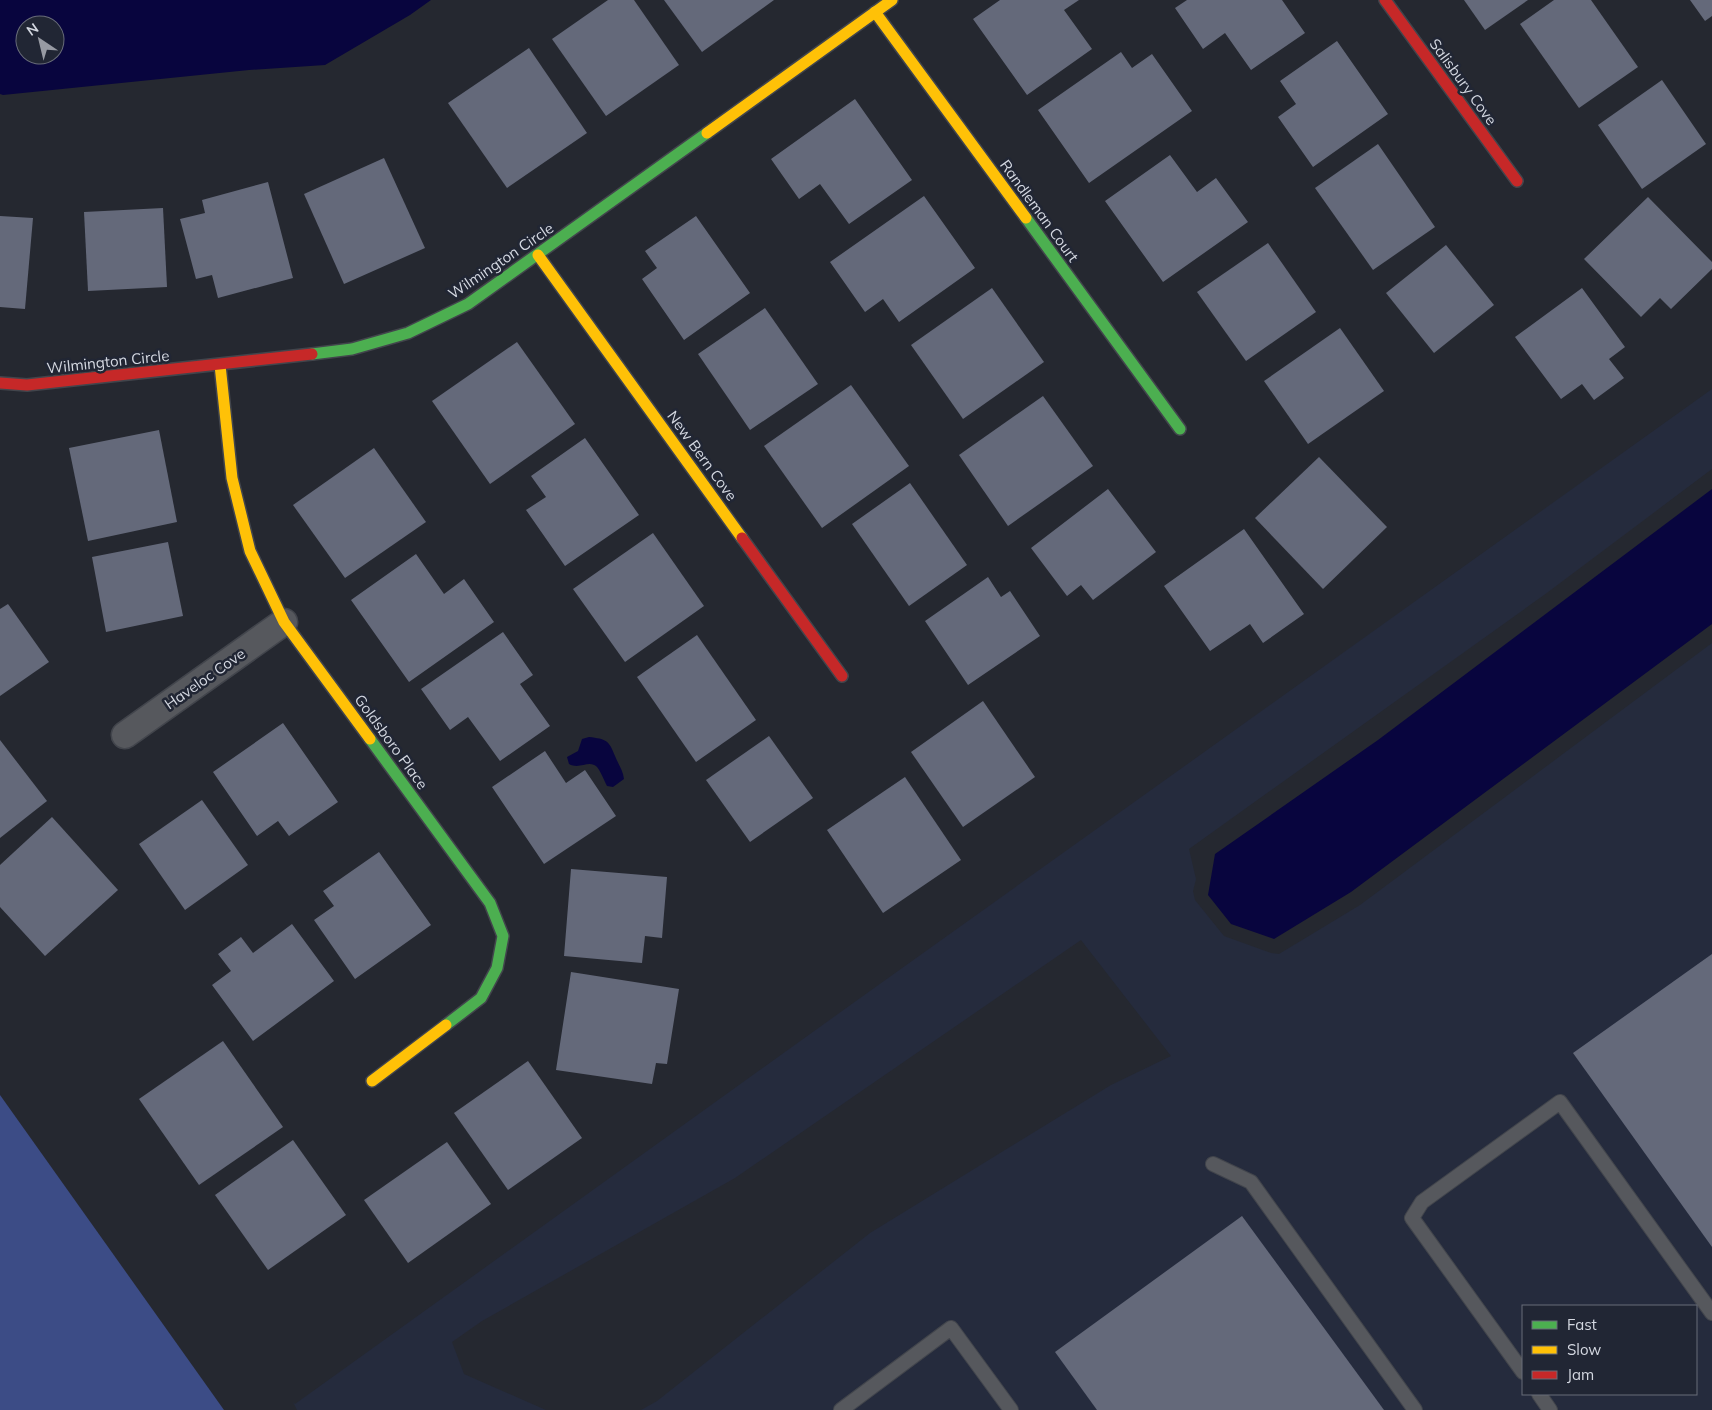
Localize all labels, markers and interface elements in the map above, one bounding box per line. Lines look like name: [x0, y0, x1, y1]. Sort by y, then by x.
north arrow: [15, 15, 65, 65]
text: N: [23, 19, 42, 40]
street label: Salisbury Cove: [1426, 35, 1501, 129]
street label: Randleman Court: [996, 156, 1083, 266]
street label: Wilmington Circle: [444, 218, 557, 303]
street label: Wilmington Circle: [46, 346, 170, 377]
street label: New Bern Cove: [663, 407, 742, 505]
street label: Haveloc Cove: [161, 644, 249, 713]
street label: Goldsboro Place: [351, 691, 432, 793]
legend: [1522, 1305, 1697, 1395]
text: Fast: [1567, 1315, 1597, 1334]
text: Slow: [1567, 1340, 1601, 1359]
text: Jam: [1567, 1365, 1594, 1384]

